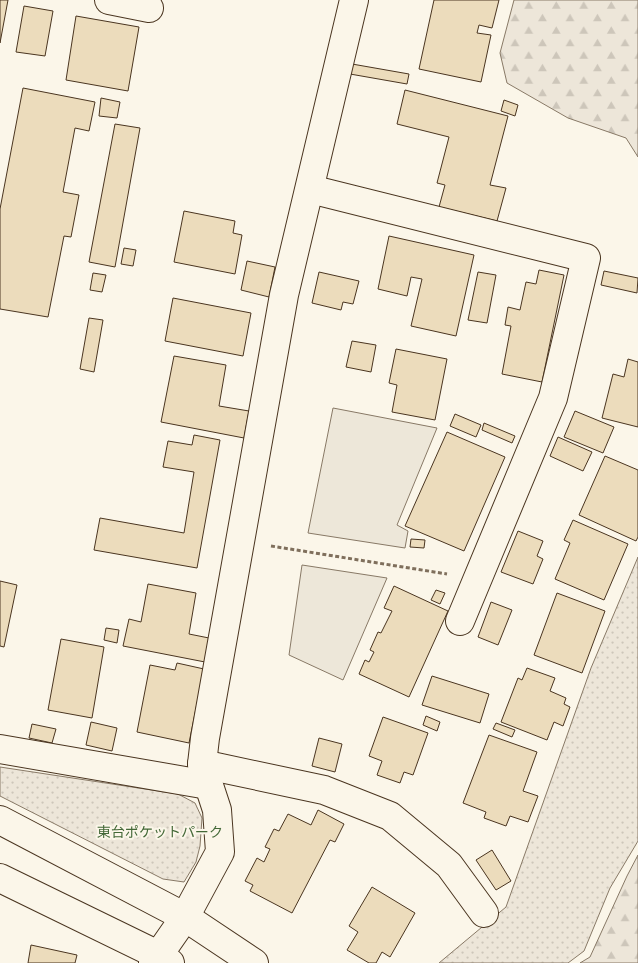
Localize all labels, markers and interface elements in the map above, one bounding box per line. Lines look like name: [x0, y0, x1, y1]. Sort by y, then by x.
park label: 東台ポケットパーク: [97, 823, 223, 841]

